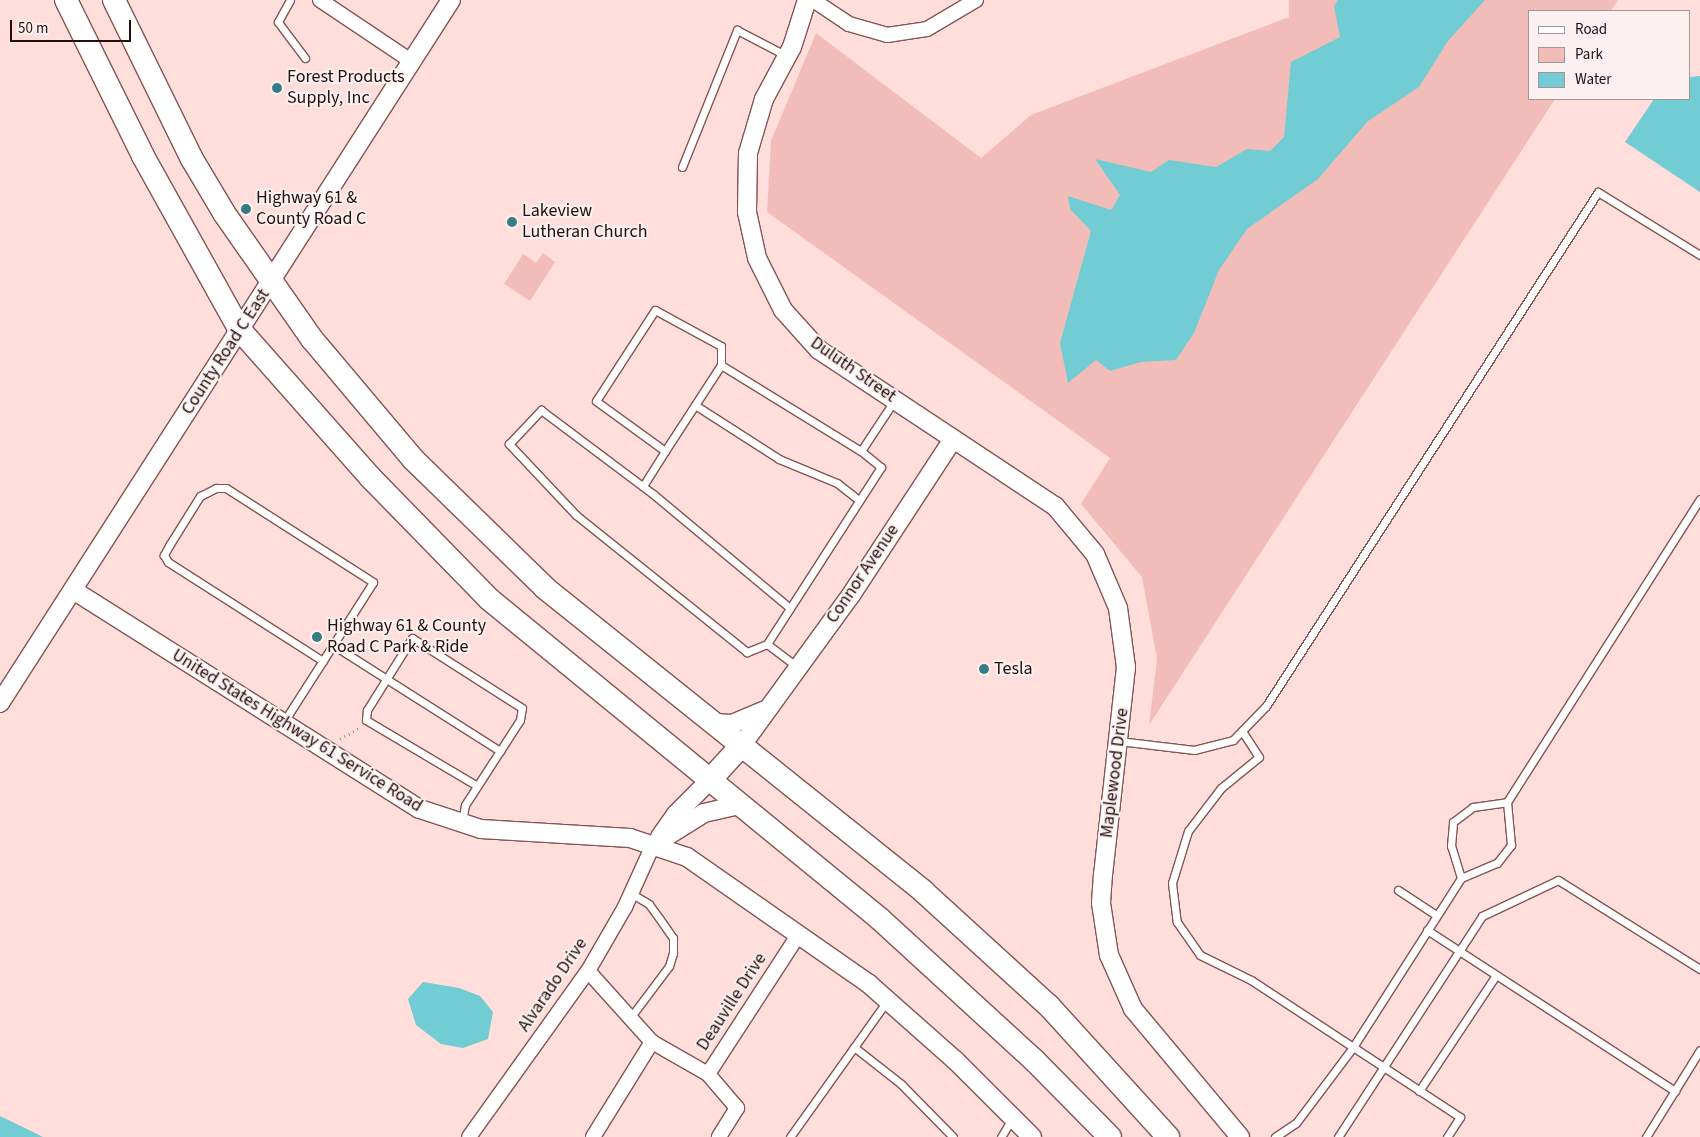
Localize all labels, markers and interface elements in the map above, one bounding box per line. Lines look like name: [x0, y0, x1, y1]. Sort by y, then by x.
scale bar: [12, 10, 134, 42]
legend: [1528, 10, 1690, 100]
text: 50 m: [18, 18, 48, 39]
text: Road: [1575, 19, 1607, 40]
text: Park: [1575, 44, 1603, 65]
place label: Forest Products Supply, Inc: [287, 67, 405, 110]
text: Water: [1575, 69, 1611, 90]
marker: Forest Products Supply, Inc: [271, 82, 283, 94]
place label: Highway 61 & County Road C: [256, 188, 366, 230]
place label: Lakeview Lutheran Church: [522, 201, 647, 243]
marker: Highway 61 & County Road C: [240, 203, 252, 215]
marker: Lakeview Lutheran Church: [506, 216, 518, 228]
street label: County Road C East: [177, 285, 275, 419]
street label: Duluth Street: [806, 333, 900, 407]
street label: Connor Avenue: [822, 520, 904, 628]
place label: Highway 61 & County Road C Park & Ride: [327, 616, 486, 659]
marker: Highway 61 & County Road C Park & Ride: [311, 631, 323, 643]
street label: United States Highway 61 Service Road: [168, 645, 426, 817]
place label: Tesla: [994, 658, 1033, 680]
marker: Tesla: [978, 663, 990, 675]
street label: Maplewood Drive: [1096, 707, 1134, 839]
street label: Alvarado Drive: [514, 934, 592, 1036]
street label: Deauville Drive: [692, 949, 772, 1055]

